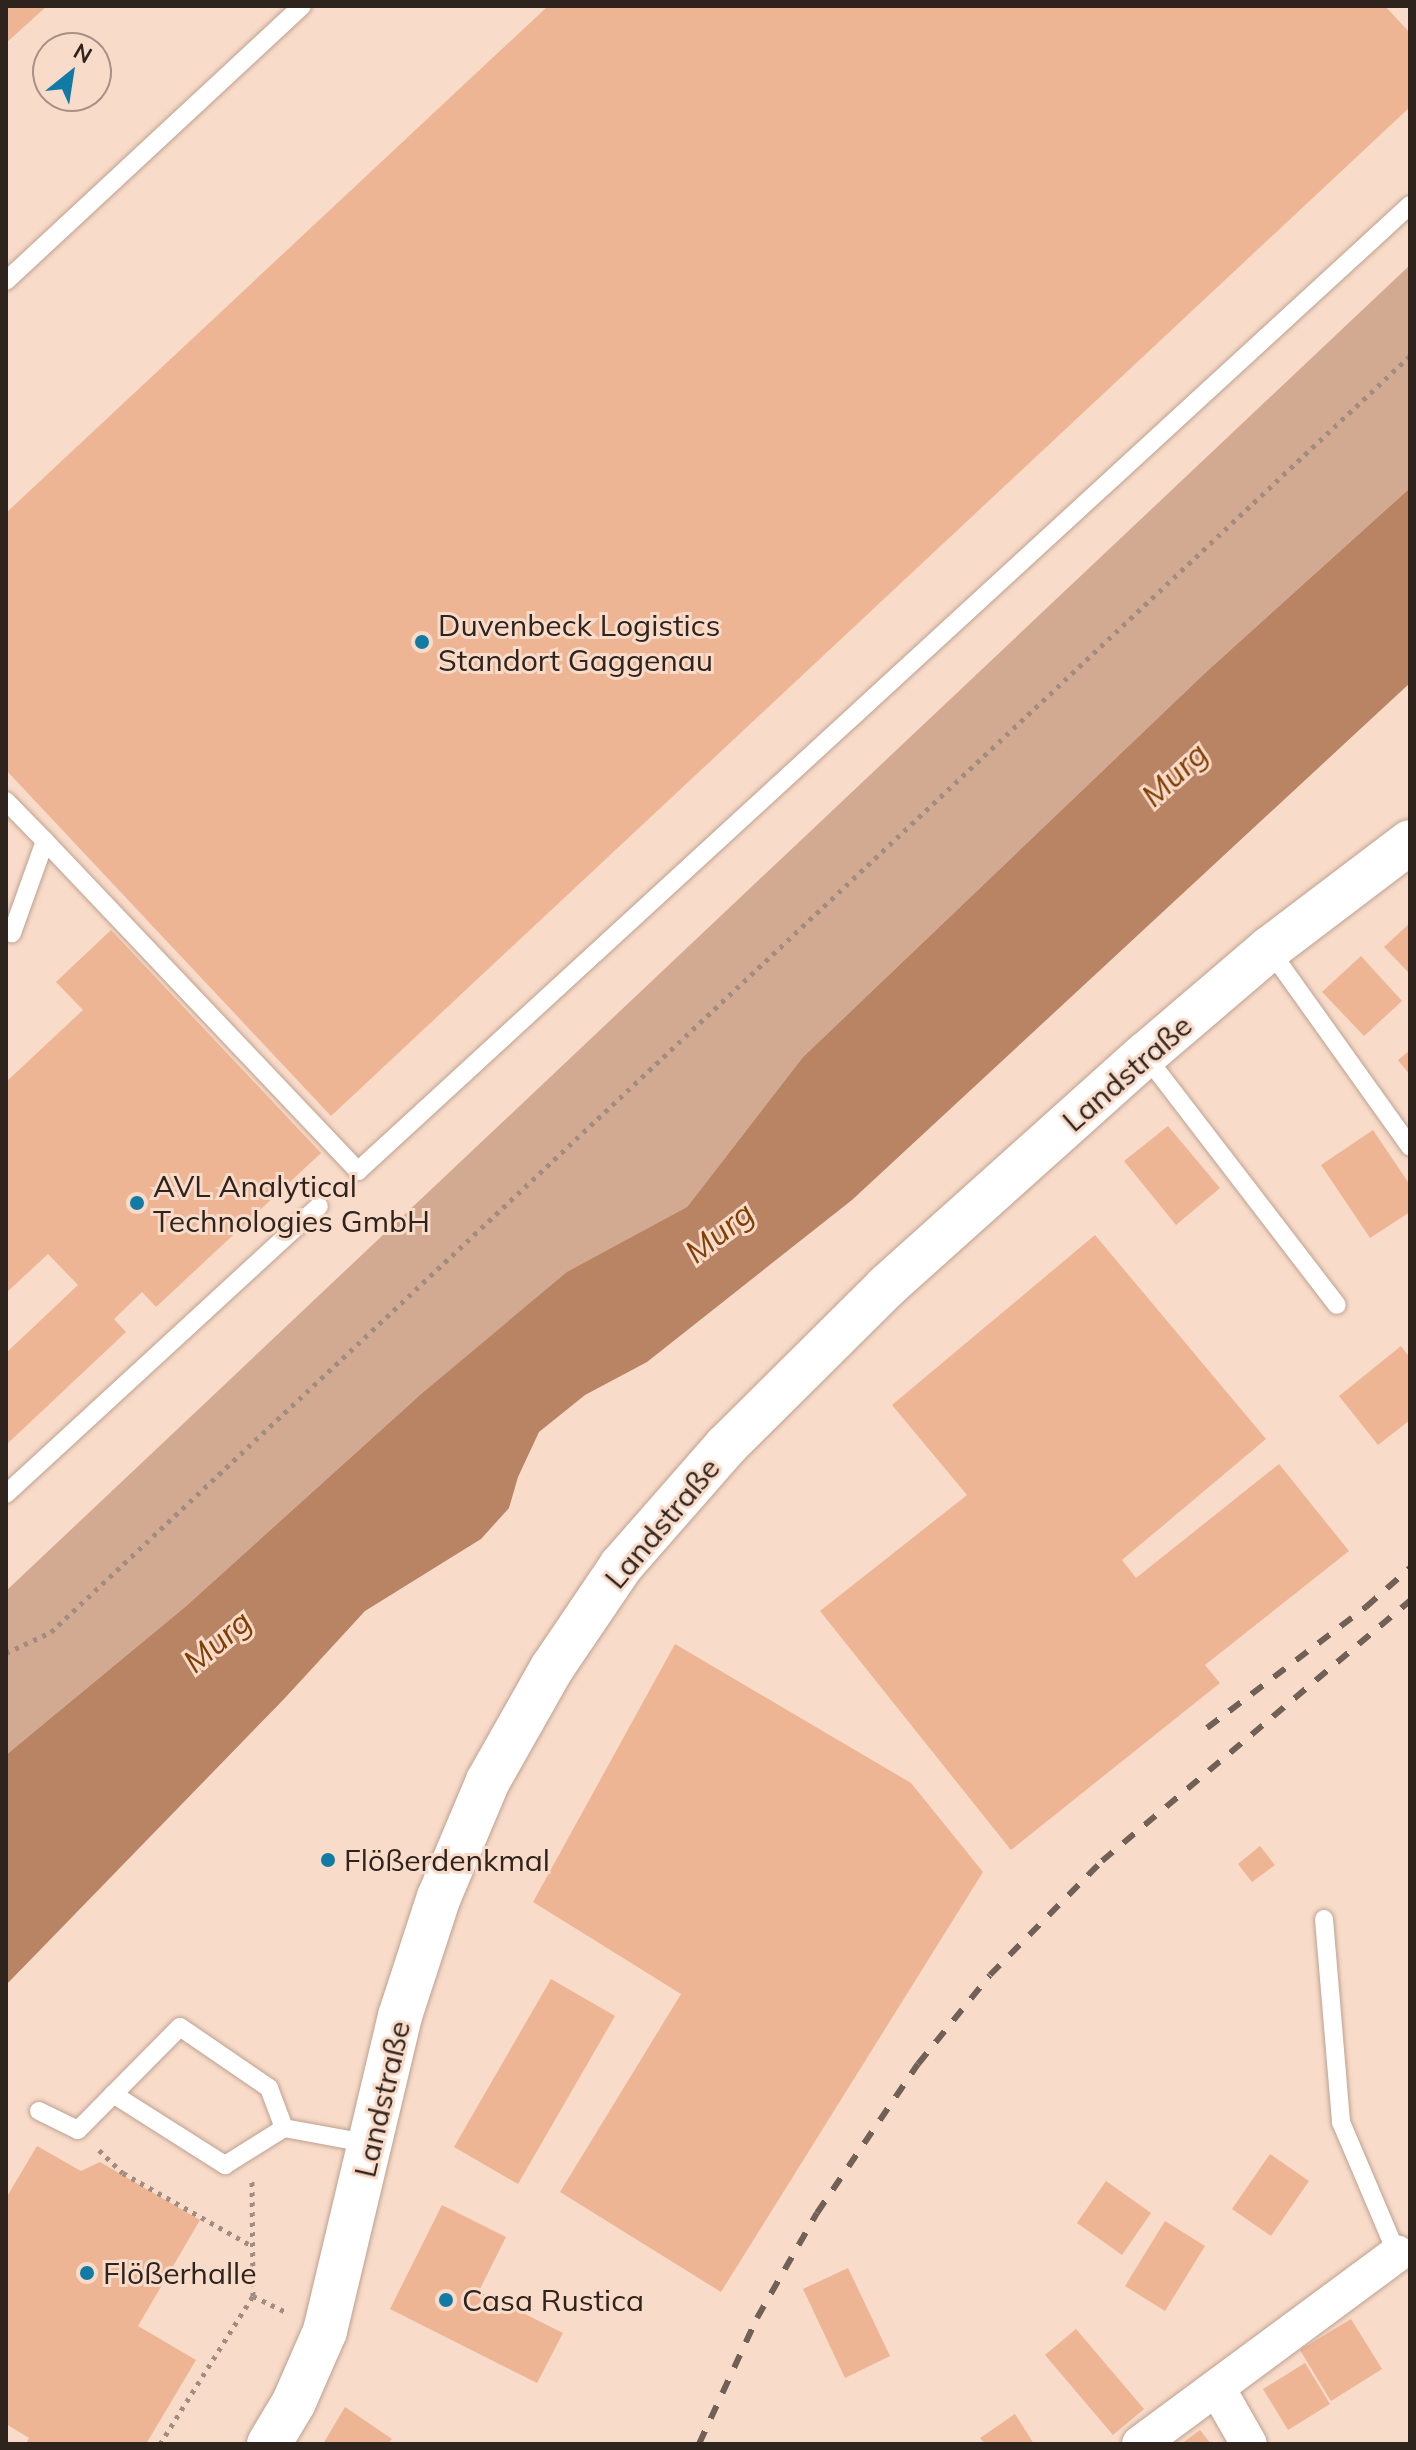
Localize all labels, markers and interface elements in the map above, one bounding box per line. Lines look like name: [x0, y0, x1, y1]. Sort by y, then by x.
north arrow: [32, 32, 112, 112]
text: N: [69, 37, 97, 69]
place label: Duvenbeck Logistics Standort Gaggenau: [438, 607, 720, 678]
marker: Duvenbeck Logistics Standort Gaggenau: [413, 633, 431, 651]
water label: Murg: [1133, 734, 1215, 814]
street label: Landstraße: [1055, 1007, 1199, 1139]
place label: AVL Analytical Technologies GmbH: [153, 1168, 430, 1238]
water label: Murg: [677, 1193, 761, 1271]
marker: AVL Analytical Technologies GmbH: [128, 1194, 146, 1212]
street label: Landstraße: [597, 1450, 727, 1596]
water label: Murg: [175, 1602, 259, 1680]
place label: Flößerdenkmal: [344, 1842, 550, 1878]
marker: Flößerdenkmal: [319, 1851, 337, 1869]
street label: Landstraße: [347, 2017, 417, 2181]
place label: Flößerhalle: [103, 2255, 257, 2291]
marker: Flößerhalle: [78, 2264, 96, 2282]
place label: Casa Rustica: [462, 2282, 644, 2318]
marker: Casa Rustica: [437, 2291, 455, 2309]

